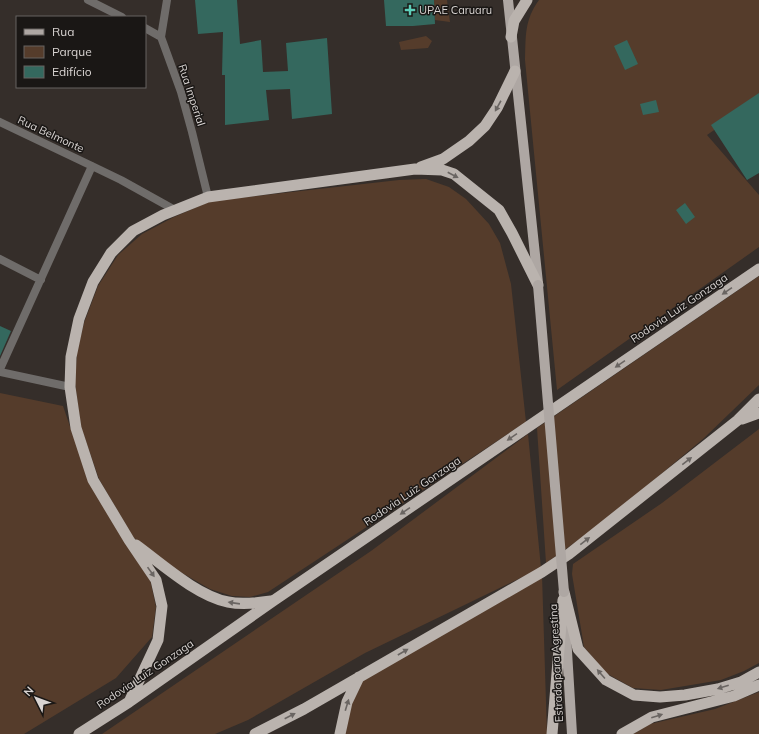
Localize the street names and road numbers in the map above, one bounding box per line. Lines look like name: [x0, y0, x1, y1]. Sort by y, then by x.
street label: Rua Imperial: [175, 62, 209, 128]
street label: Rua Belmonte: [16, 113, 86, 155]
street label: Rodovia Luiz Gonzaga: [628, 270, 730, 346]
street label: Rodovia Luiz Gonzaga: [361, 453, 463, 529]
street label: Estrada para Agrestina: [546, 604, 566, 722]
street label: Rodovia Luiz Gonzaga: [94, 636, 196, 712]

